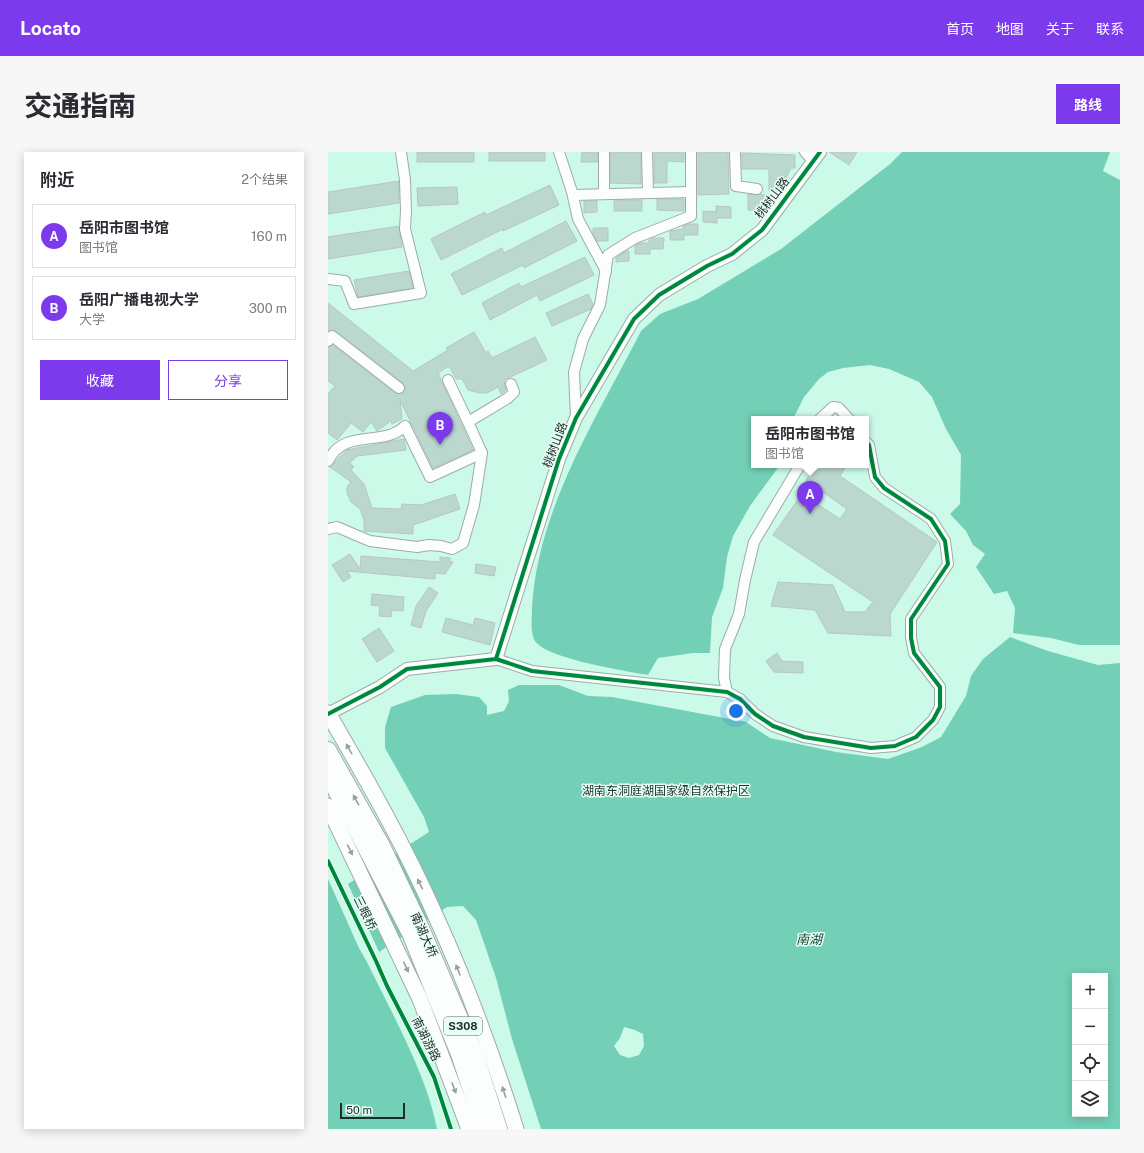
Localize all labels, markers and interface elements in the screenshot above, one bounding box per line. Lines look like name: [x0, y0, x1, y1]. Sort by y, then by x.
text: Locato: [20, 17, 81, 39]
text: 首页: [946, 21, 974, 37]
text: 地图: [996, 21, 1024, 37]
text: 关于: [1046, 21, 1074, 37]
text: 联系: [1096, 21, 1124, 37]
button: 路线: [1056, 84, 1120, 124]
text: 交通指南: [24, 89, 136, 122]
text: 附近: [40, 170, 74, 190]
text: 2个结果: [241, 172, 288, 187]
street label: 桃树山路: [752, 175, 792, 221]
text: 岳阳市图书馆: [79, 219, 169, 236]
text: A: [49, 229, 59, 244]
text: 160 m: [251, 229, 287, 244]
text: 图书馆: [79, 240, 118, 255]
text: 岳阳广播电视大学: [79, 291, 199, 308]
text: B: [50, 301, 58, 316]
text: 300 m: [249, 301, 287, 316]
text: 大学: [79, 312, 105, 327]
button: 收藏: [40, 360, 160, 400]
button: 分享: [168, 360, 288, 400]
pin: B: [427, 412, 453, 445]
popup: [751, 416, 869, 468]
street label: 桃树山路: [540, 420, 570, 470]
text: 岳阳市图书馆: [765, 425, 855, 442]
text: 图书馆: [765, 446, 804, 461]
pin: A: [797, 481, 823, 514]
your location: [726, 701, 746, 721]
one-way arrow: [345, 743, 352, 755]
park label: 湖南东洞庭湖国家级自然保护区: [582, 784, 750, 798]
one-way arrow: [353, 794, 360, 806]
one-way arrow: [347, 844, 353, 855]
one-way arrow: [417, 879, 423, 890]
street label: 三眼桥: [351, 894, 379, 932]
street label: 南湖大桥: [408, 910, 440, 960]
water label: 南湖: [796, 932, 824, 947]
one-way arrow: [403, 961, 409, 973]
one-way arrow: [454, 964, 460, 976]
map controls: [1072, 973, 1108, 1117]
button: +: [1072, 973, 1108, 1009]
button: −: [1072, 1009, 1108, 1045]
street label: 南湖游路: [409, 1014, 443, 1064]
road number: S308: [444, 1017, 482, 1035]
button: locate: [1072, 1045, 1108, 1081]
button: layers: [1072, 1081, 1108, 1117]
one-way arrow: [451, 1082, 457, 1094]
one-way arrow: [501, 1086, 507, 1098]
scale bar: [340, 1101, 405, 1120]
text: 50 m: [346, 1104, 372, 1116]

